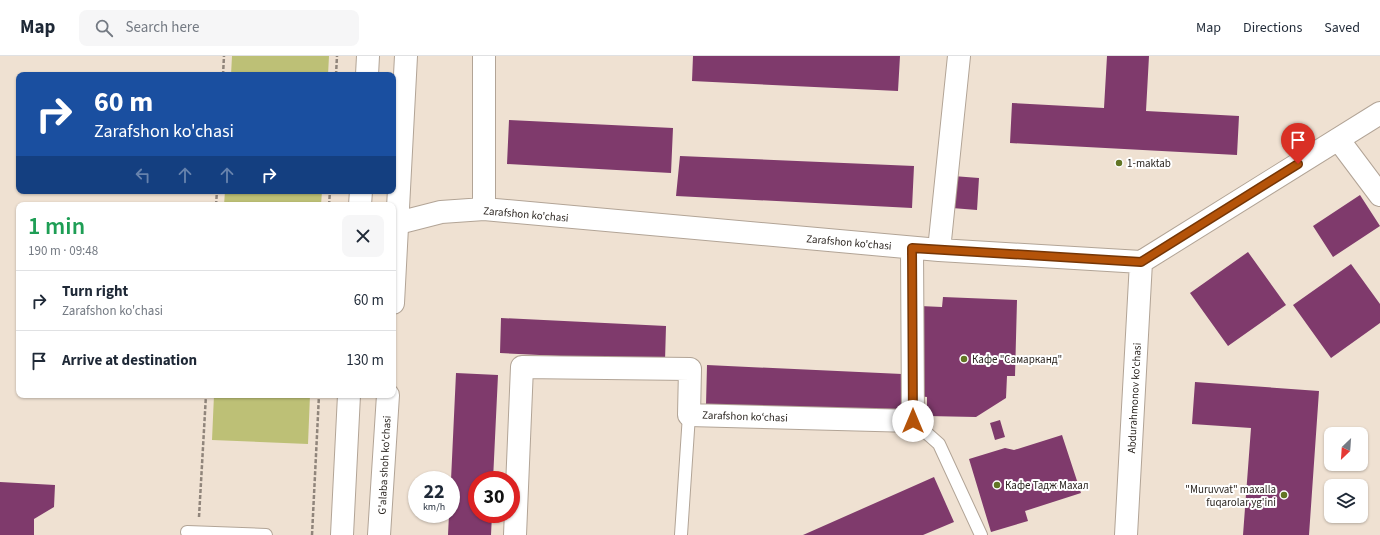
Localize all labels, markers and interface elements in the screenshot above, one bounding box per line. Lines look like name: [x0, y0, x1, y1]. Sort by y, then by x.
search box: [79, 10, 359, 46]
text: Map: [20, 14, 55, 41]
icon: search: [93, 17, 115, 39]
text: Search here: [125, 17, 199, 38]
text: Map: [1196, 18, 1221, 38]
text: Directions: [1243, 18, 1302, 38]
text: Saved: [1324, 18, 1360, 38]
text: 60 m: [94, 82, 153, 122]
icon: right: [28, 88, 80, 140]
text: Zarafshon ko'chasi: [94, 119, 234, 144]
pin: [1281, 123, 1315, 164]
icon: arrive: [1287, 129, 1309, 151]
place label: 1-maktab: [1127, 156, 1171, 171]
marker: 1-maktab: [1114, 158, 1124, 168]
icon: left: [132, 164, 154, 186]
icon: ahead: [174, 164, 196, 186]
icon: ahead: [216, 164, 238, 186]
icon: right: [258, 164, 280, 186]
street label: Zarafshon ko'chasi: [483, 203, 569, 226]
text: 1 min: [28, 209, 85, 244]
button: close: [342, 215, 384, 257]
street label: Zarafshon ko'chasi: [806, 231, 892, 254]
text: 190 m · 09:48: [28, 242, 98, 260]
text: Turn right: [62, 281, 128, 302]
icon: right: [28, 290, 50, 312]
text: 60 m: [354, 290, 384, 311]
text: Zarafshon ko'chasi: [62, 302, 163, 320]
street label: Abdurahmonov ko'chasi: [1124, 342, 1145, 454]
icon: arrive: [28, 350, 50, 372]
text: Arrive at destination: [62, 350, 197, 371]
text: 130 m: [346, 350, 384, 371]
place label: Кафе "Самарканд": [972, 352, 1062, 367]
marker: Кафе "Самарканд": [959, 354, 969, 364]
position arrow: [892, 400, 934, 442]
street label: Zarafshon ko‘chasi: [702, 408, 788, 425]
street label: G'alaba shoh ko'chasi: [374, 415, 395, 515]
north arrow: [1324, 427, 1368, 471]
map controls: [1324, 427, 1368, 523]
speed limit sign: 30: [468, 471, 520, 523]
text: 22: [423, 478, 445, 506]
place label: Кафе Тадж Махал: [1005, 478, 1089, 493]
button: layers: [1324, 479, 1368, 523]
marker: Кафе Тадж Махал: [992, 480, 1002, 490]
place label: "Muruvvat" maxalla fuqarolar yg'ini: [1185, 482, 1276, 510]
marker: "Muruvvat" maxalla fuqarolar yg'ini: [1279, 490, 1289, 500]
text: km/h: [423, 500, 445, 514]

